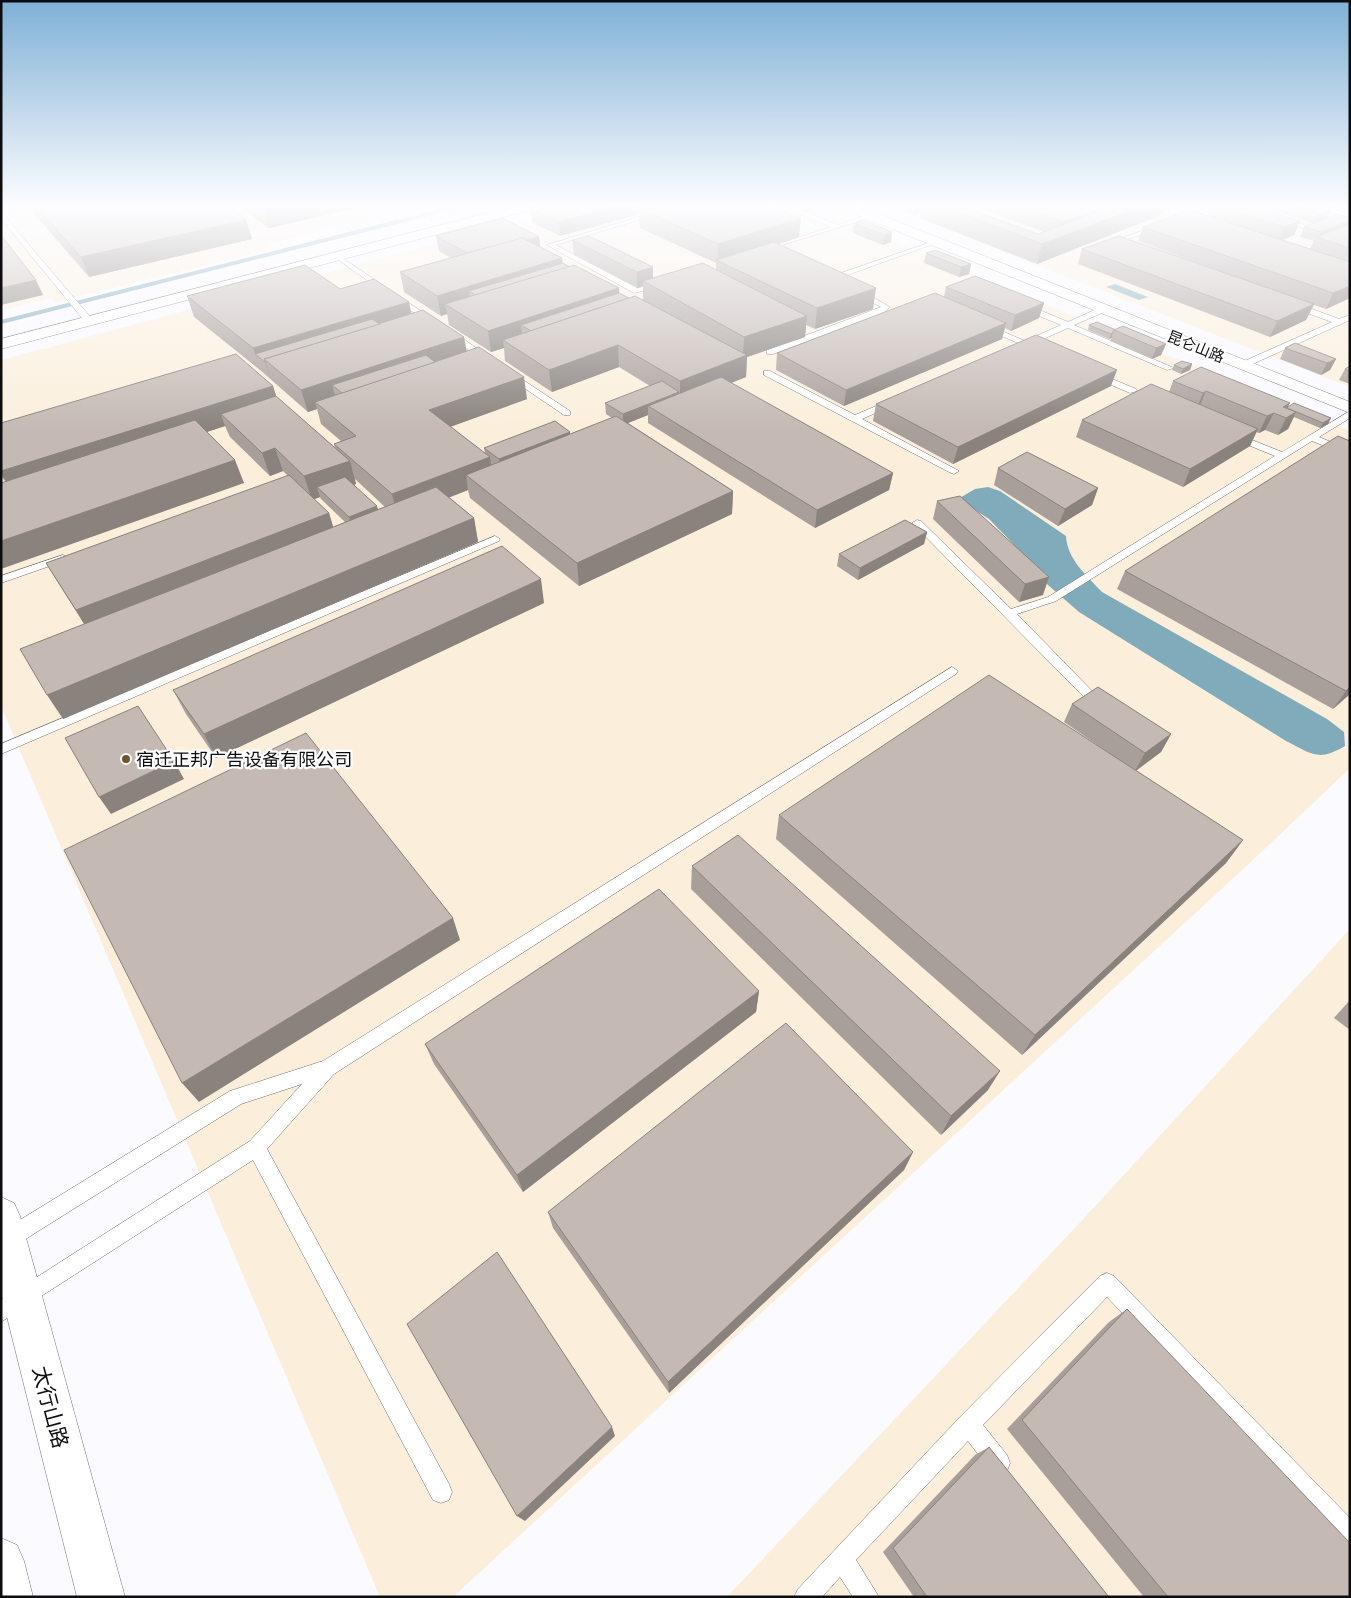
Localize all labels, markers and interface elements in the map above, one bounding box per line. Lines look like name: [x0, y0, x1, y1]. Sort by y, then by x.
street label: 昆仑山路: [1164, 325, 1228, 367]
place label: 宿迁正邦广告设备有限公司: [136, 747, 352, 771]
marker: 宿迁正邦广告设备有限公司: [120, 753, 132, 765]
street label: 太行山路: [27, 1363, 75, 1451]

